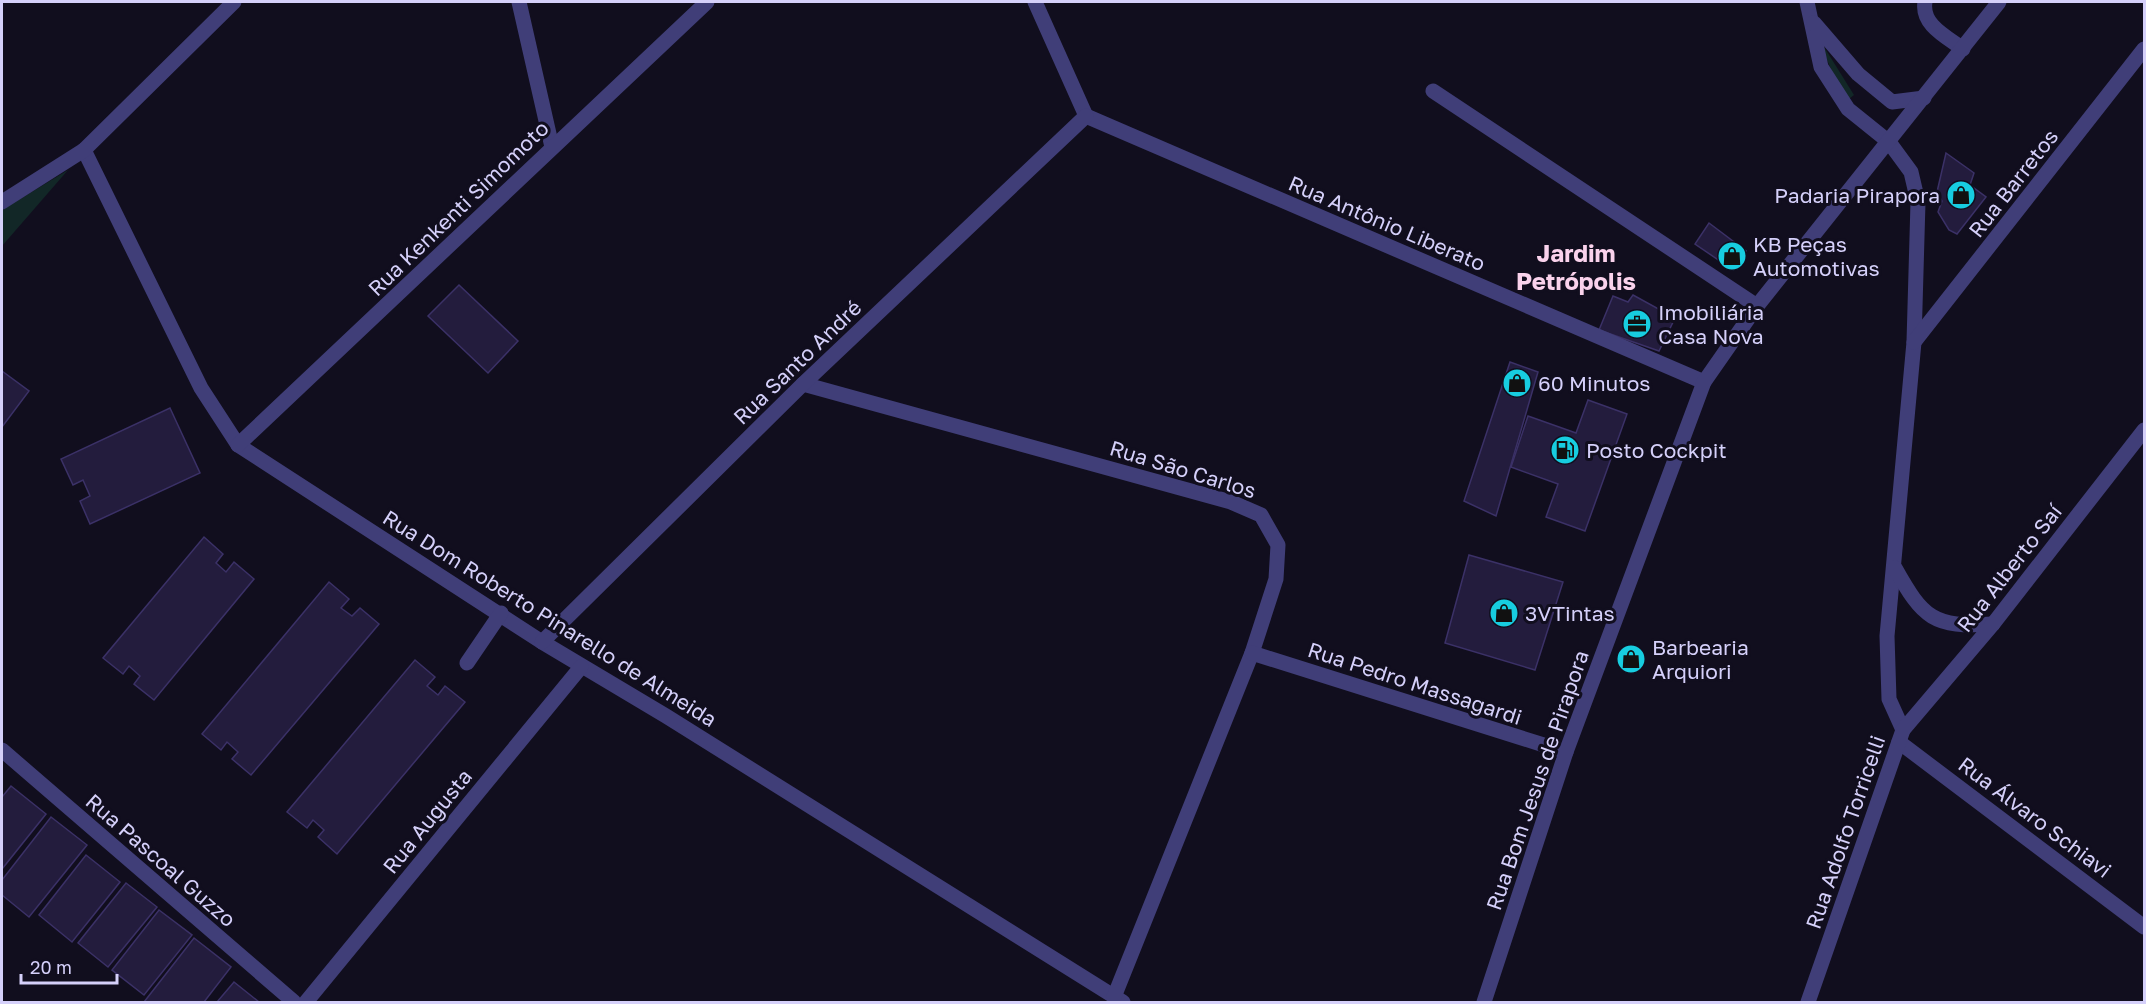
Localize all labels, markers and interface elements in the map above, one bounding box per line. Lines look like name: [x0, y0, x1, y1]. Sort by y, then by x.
street label: Rua Kenkenti Simomoto: [362, 115, 554, 301]
street label: Rua Barretos: [1963, 124, 2063, 242]
street label: Rua Antônio Liberato: [1285, 170, 1489, 276]
shop icon: Padaria Pirapora: [1945, 179, 1977, 211]
place label: Padaria Pirapora: [1774, 182, 1940, 208]
place label: KB Peças Automotivas: [1753, 231, 1880, 281]
district label: Jardim Petrópolis: [1516, 238, 1636, 295]
shop icon: KB Peças Automotivas: [1716, 240, 1748, 272]
street label: Rua Santo André: [728, 294, 866, 430]
place label: Imobiliária Casa Nova: [1658, 299, 1764, 349]
office icon: Imobiliária Casa Nova: [1621, 308, 1653, 340]
shop icon: 60 Minutos: [1501, 367, 1533, 399]
place label: 60 Minutos: [1538, 370, 1650, 396]
street label: Rua São Carlos: [1107, 434, 1259, 504]
fuel station icon: Posto Cockpit: [1549, 434, 1581, 466]
place label: Posto Cockpit: [1586, 437, 1727, 463]
street label: Rua Alberto Saí: [1951, 498, 2068, 637]
street label: Rua Dom Roberto Pinarello de Almeida: [378, 504, 722, 732]
shop icon: 3VTintas: [1488, 597, 1520, 629]
place label: 3VTintas: [1525, 600, 1615, 626]
place label: Barbearia Arquiori: [1652, 634, 1749, 684]
street label: Rua Pedro Massagardi: [1305, 636, 1525, 730]
shop icon: Barbearia Arquiori: [1615, 643, 1647, 675]
street label: Rua Bom Jesus de Pirapora: [1480, 647, 1594, 913]
street label: Rua Adolfo Torricelli: [1800, 732, 1890, 932]
street label: Rua Álvaro Schiavi: [1953, 751, 2117, 883]
street label: Rua Augusta: [377, 763, 477, 879]
street label: Rua Pascoal Guzzo: [81, 788, 241, 932]
scale bar: [21, 947, 117, 985]
text: 20 m: [30, 956, 72, 978]

